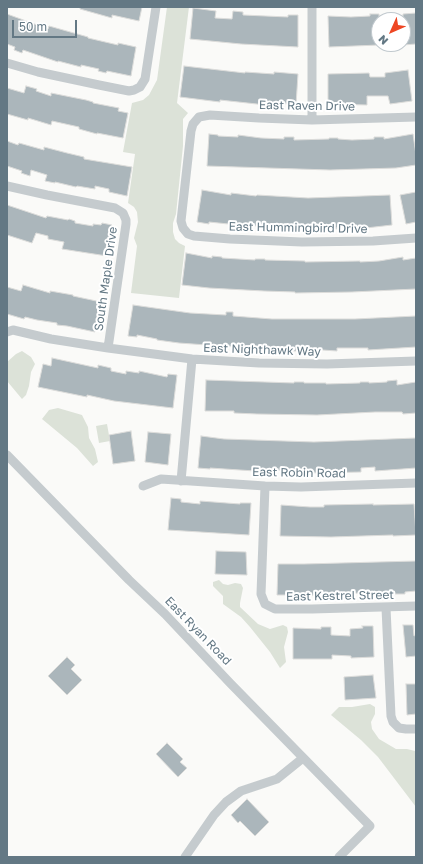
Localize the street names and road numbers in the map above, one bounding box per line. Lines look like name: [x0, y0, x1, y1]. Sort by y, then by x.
street label: East Raven Drive: [259, 98, 355, 114]
street label: East Hummingbird Drive: [228, 220, 368, 236]
street label: South Maple Drive: [92, 226, 120, 332]
street label: East Nighthawk Way: [203, 341, 321, 359]
street label: East Robin Road: [252, 465, 346, 481]
street label: East Kestrel Street: [286, 588, 394, 604]
street label: East Ryan Road: [162, 594, 234, 668]

